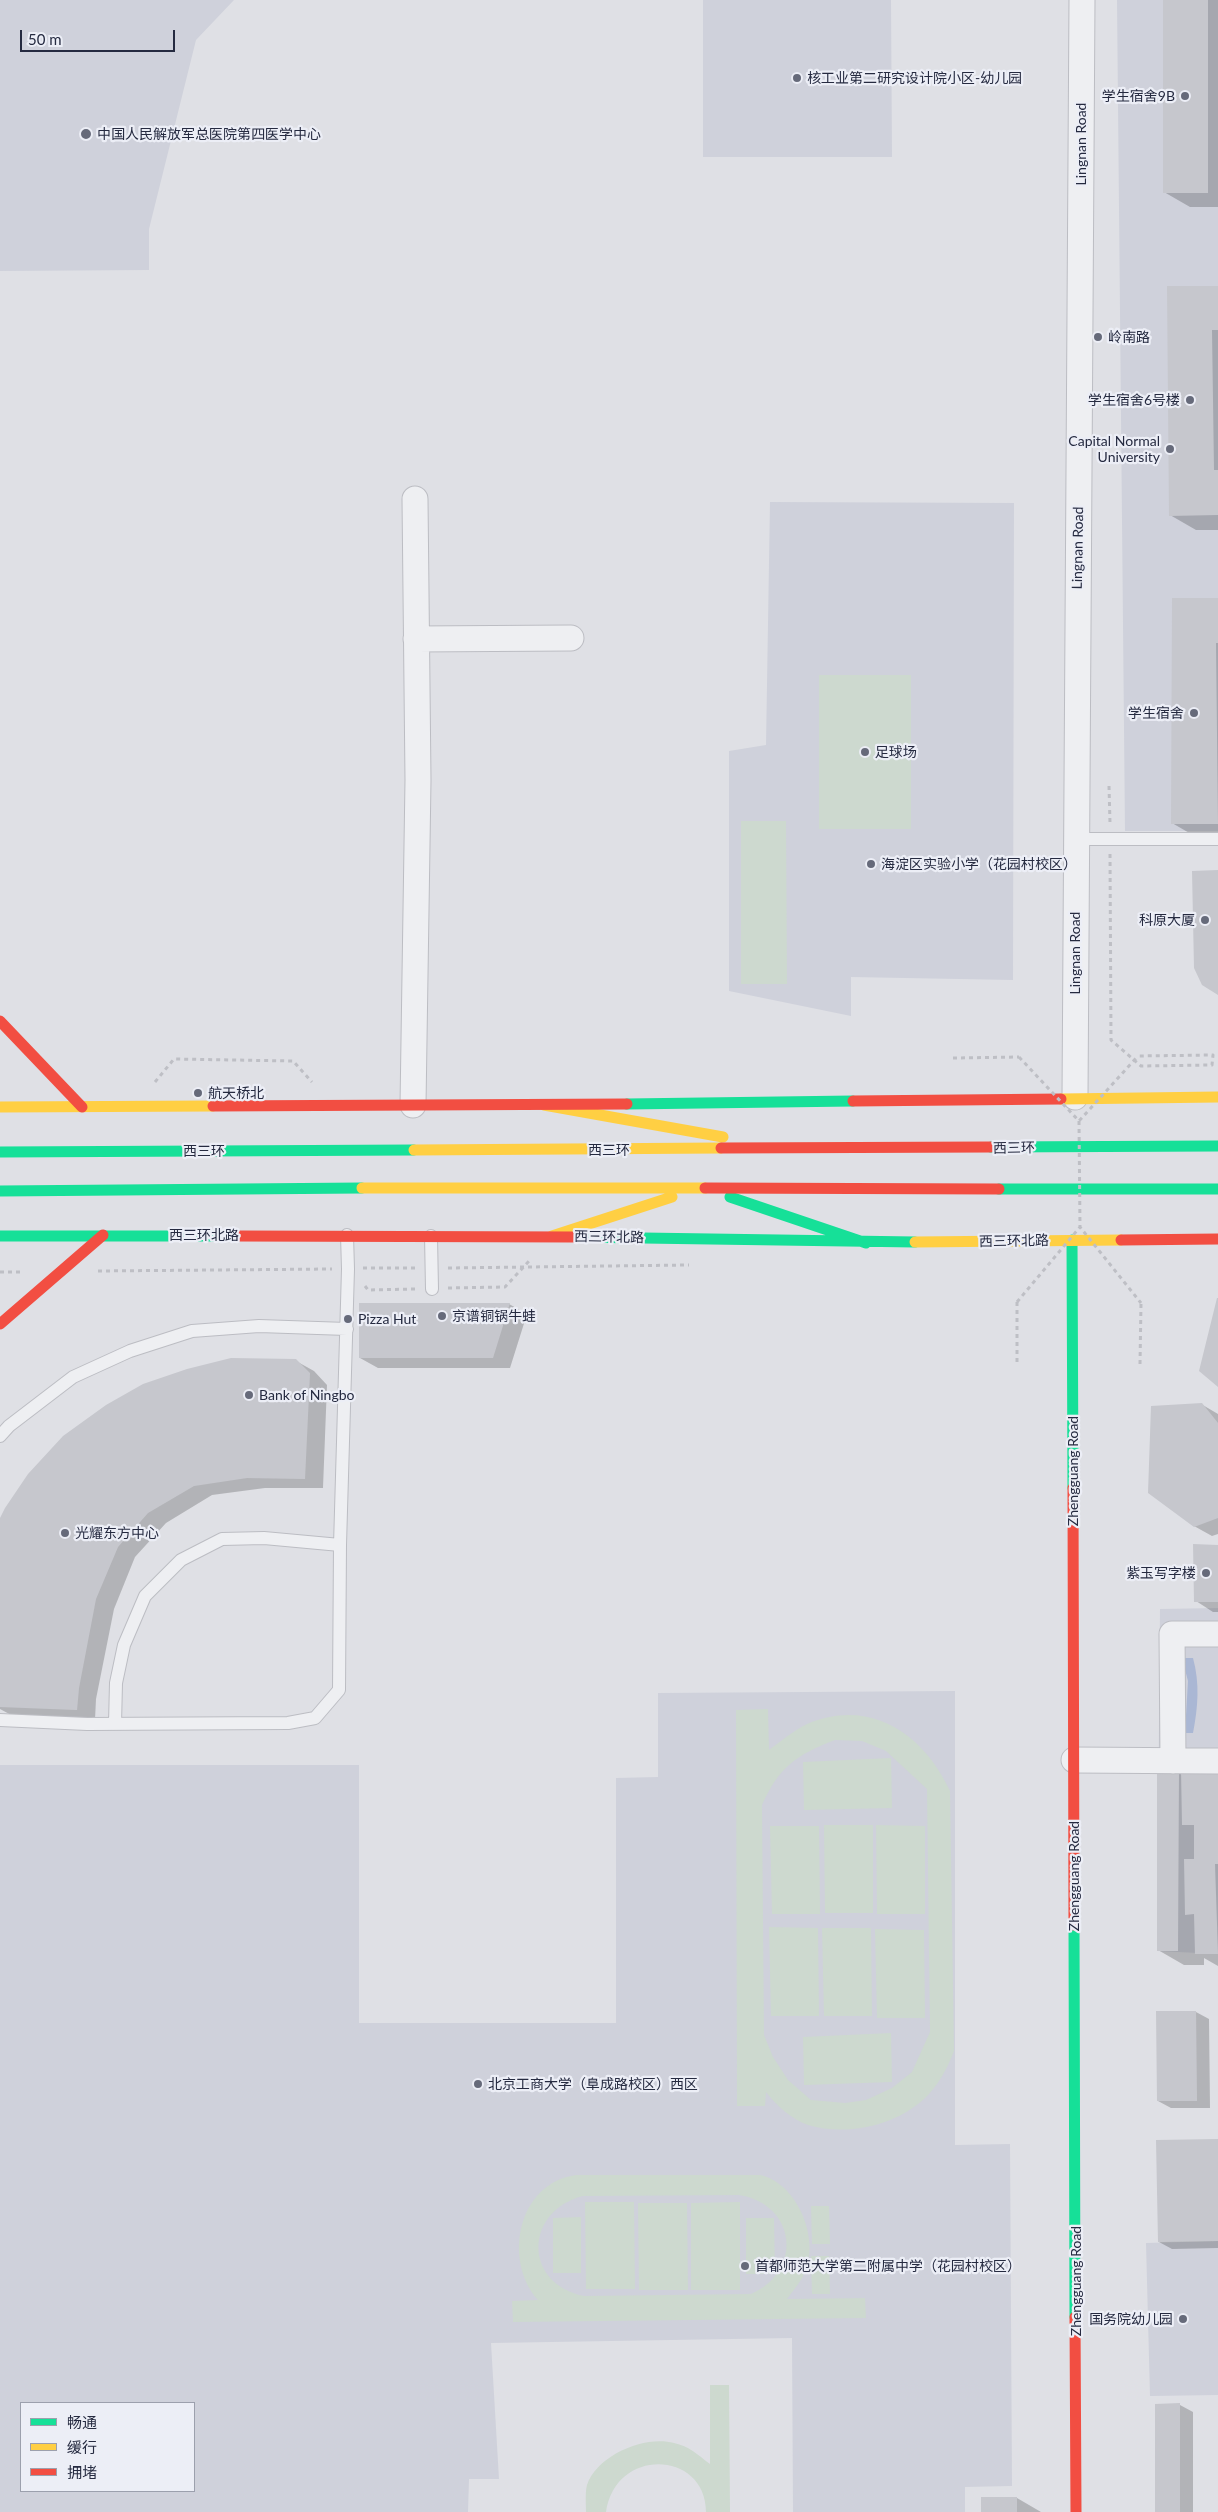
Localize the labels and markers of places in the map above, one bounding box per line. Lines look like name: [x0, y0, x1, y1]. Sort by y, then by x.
place label: 核工业第二研究设计院小区-幼儿园: [807, 70, 1022, 86]
marker: 核工业第二研究设计院小区-幼儿园: [791, 72, 803, 84]
place label: 学生宿舍9B: [1102, 88, 1175, 104]
marker: 学生宿舍9B: [1179, 90, 1191, 102]
place label: 中国人民解放军总医院第四医学中心: [97, 126, 321, 142]
marker: 中国人民解放军总医院第四医学中心: [79, 127, 93, 141]
place label: 岭南路: [1108, 329, 1150, 345]
marker: 岭南路: [1092, 331, 1104, 343]
place label: 学生宿舍6号楼: [1088, 392, 1180, 408]
marker: 学生宿舍6号楼: [1184, 394, 1196, 406]
place label: Capital Normal University: [1068, 433, 1160, 466]
marker: Capital Normal University: [1164, 443, 1176, 455]
place label: 学生宿舍: [1128, 705, 1184, 721]
marker: 学生宿舍: [1188, 707, 1200, 719]
place label: 足球场: [875, 744, 917, 760]
marker: 足球场: [859, 746, 871, 758]
place label: 海淀区实验小学（花园村校区）: [881, 856, 1077, 872]
marker: 海淀区实验小学（花园村校区）: [865, 858, 877, 870]
place label: 科原大厦: [1139, 912, 1195, 928]
marker: 科原大厦: [1199, 914, 1211, 926]
place label: 航天桥北: [208, 1085, 264, 1101]
marker: 航天桥北: [192, 1087, 204, 1099]
place label: 京谱铜锅牛蛙: [452, 1308, 536, 1324]
marker: 京谱铜锅牛蛙: [436, 1310, 448, 1322]
place label: Pizza Hut: [358, 1311, 416, 1327]
marker: Pizza Hut: [342, 1313, 354, 1325]
place label: Bank of Ningbo: [259, 1387, 354, 1403]
marker: Bank of Ningbo: [243, 1389, 255, 1401]
place label: 光耀东方中心: [75, 1525, 159, 1541]
marker: 光耀东方中心: [59, 1527, 71, 1539]
place label: 紫玉写字楼: [1126, 1565, 1196, 1581]
marker: 紫玉写字楼: [1200, 1567, 1212, 1579]
place label: 北京工商大学（阜成路校区）西区: [488, 2076, 698, 2092]
marker: 北京工商大学（阜成路校区）西区: [472, 2078, 484, 2090]
place label: 首都师范大学第二附属中学（花园村校区）: [755, 2258, 1021, 2274]
marker: 首都师范大学第二附属中学（花园村校区）: [739, 2260, 751, 2272]
place label: 国务院幼儿园: [1089, 2311, 1173, 2327]
marker: 国务院幼儿园: [1177, 2313, 1189, 2325]

